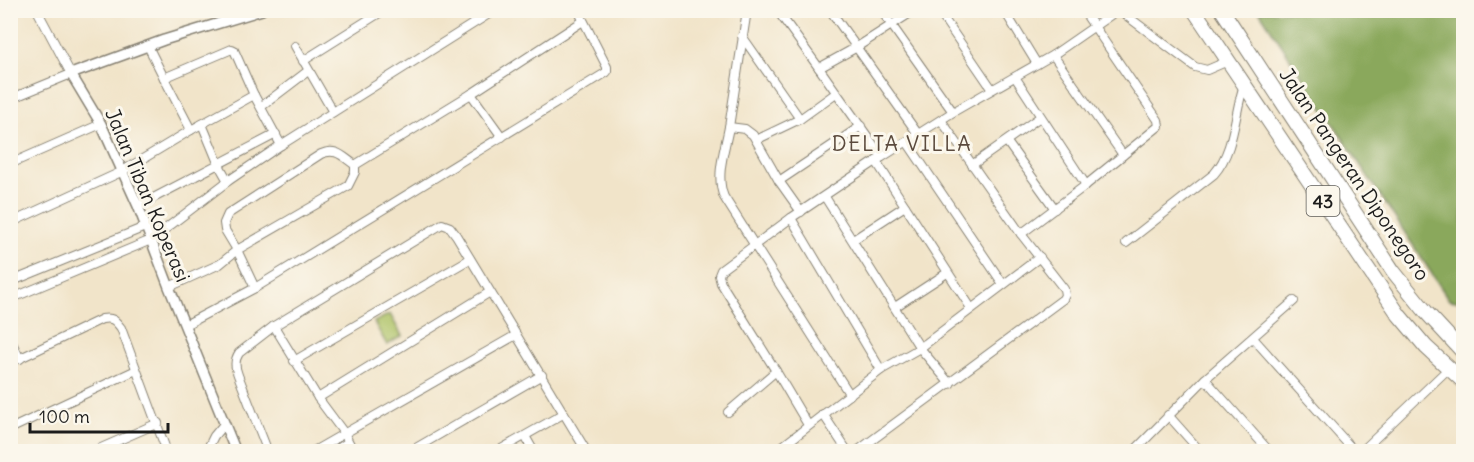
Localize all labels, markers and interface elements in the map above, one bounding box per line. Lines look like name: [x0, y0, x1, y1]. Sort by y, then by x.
street label: Jalan Pangeran Diponegoro: [1274, 63, 1436, 285]
street label: Jalan Tiban Koperasi: [100, 104, 196, 286]
district label: DELTA VILLA: [832, 130, 972, 157]
road number: 43: [1306, 186, 1340, 216]
scale bar: [30, 396, 168, 434]
text: 100 m: [39, 405, 90, 428]

